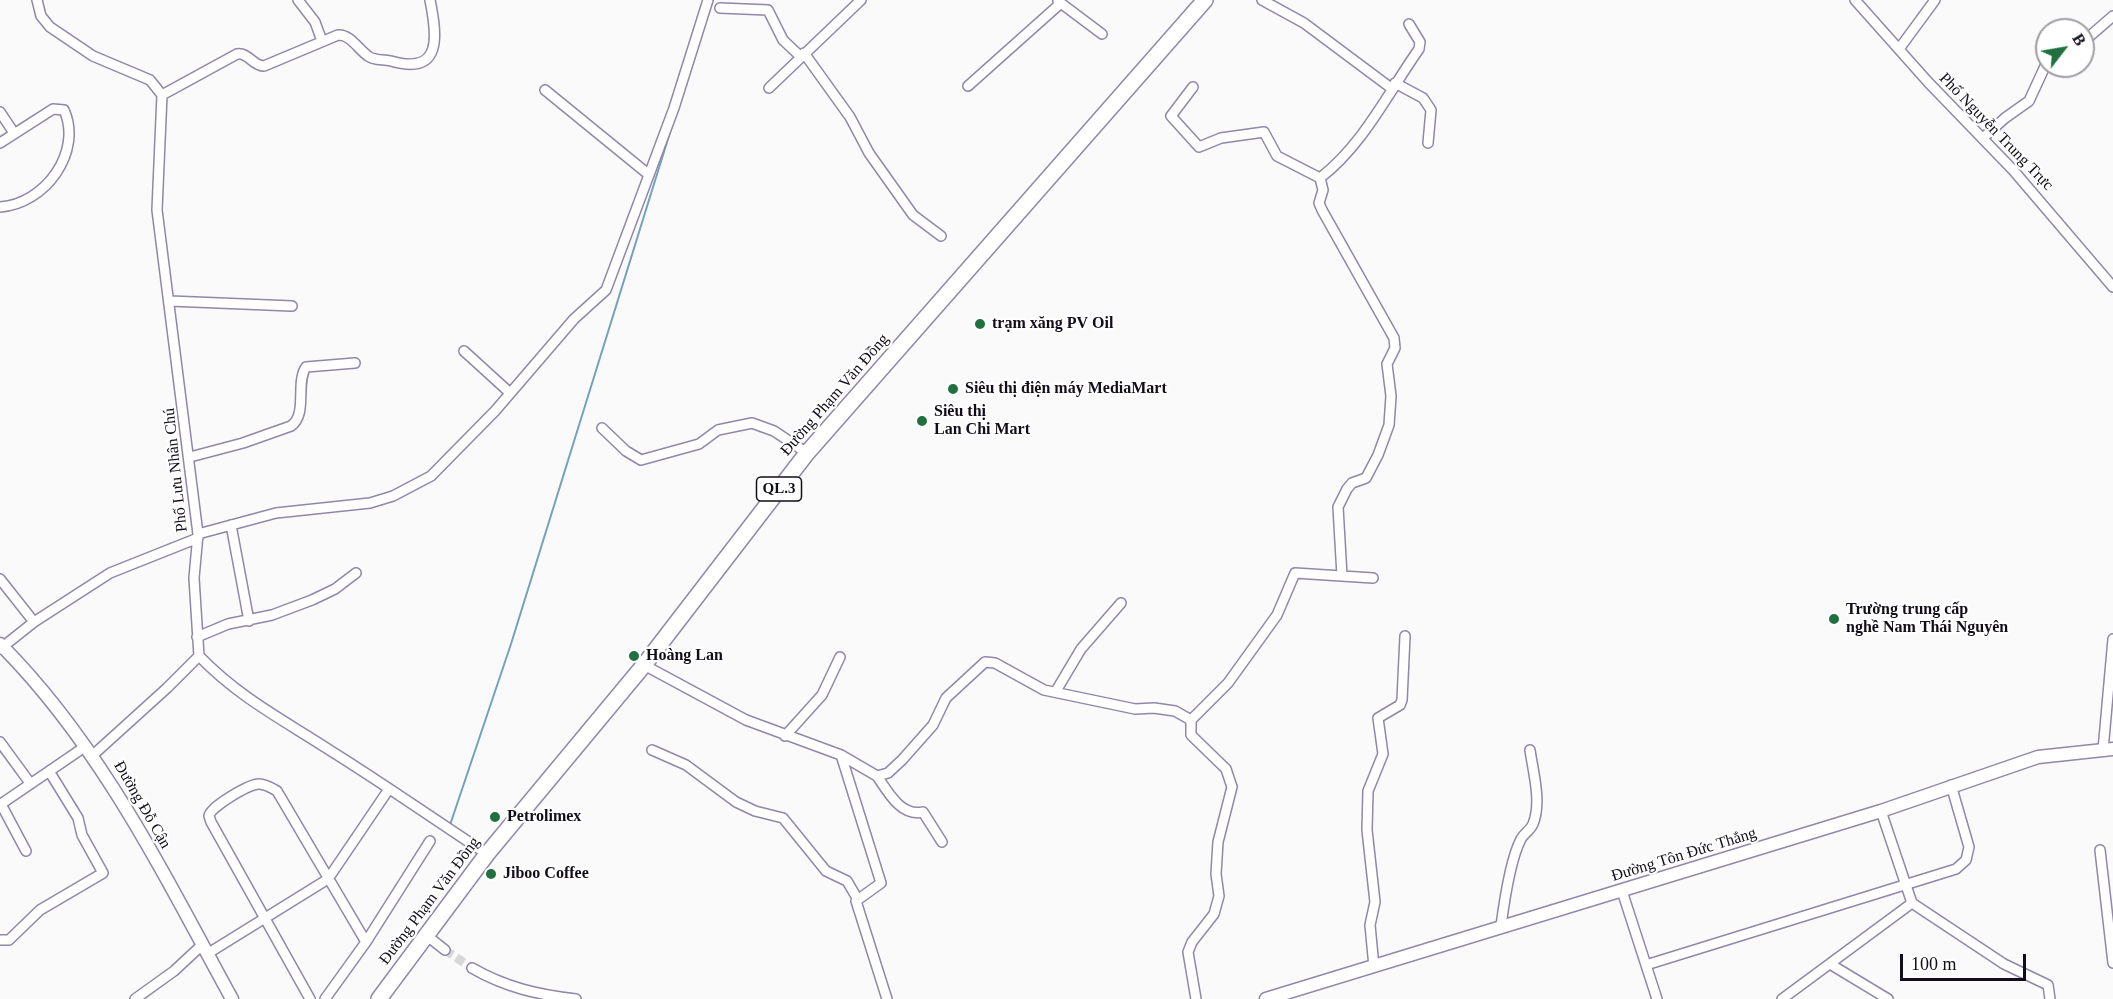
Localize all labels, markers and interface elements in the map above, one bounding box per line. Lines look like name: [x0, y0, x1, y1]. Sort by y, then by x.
north arrow: [2035, 18, 2095, 78]
text: B: [2069, 31, 2089, 48]
street label: Phố Nguyễn Trung Trực: [1935, 69, 2057, 195]
place label: trạm xăng PV Oil: [992, 314, 1113, 334]
marker: trạm xăng PV Oil: [973, 317, 987, 331]
street label: Đường Phạm Văn Đồng: [777, 330, 893, 460]
place label: Siêu thị điện máy MediaMart: [965, 379, 1167, 399]
marker: Siêu thị điện máy MediaMart: [946, 382, 960, 396]
place label: Siêu thị Lan Chi Mart: [934, 402, 1030, 440]
street label: Phố Lưu Nhân Chú: [160, 407, 192, 533]
marker: Siêu thị Lan Chi Mart: [915, 414, 929, 428]
road number: QL.3: [756, 477, 802, 501]
place label: Trường trung cấp nghề Nam Thái Nguyên: [1846, 600, 2008, 638]
marker: Trường trung cấp nghề Nam Thái Nguyên: [1827, 612, 1841, 626]
place label: Hoàng Lan: [646, 646, 723, 666]
marker: Hoàng Lan: [627, 649, 641, 663]
street label: Đường Đỗ Cận: [109, 758, 175, 852]
place label: Petrolimex: [507, 807, 581, 827]
marker: Petrolimex: [488, 810, 502, 824]
street label: Đường Tôn Đức Thắng: [1609, 824, 1759, 886]
street label: Đường Phạm Văn Đồng: [376, 833, 484, 969]
place label: Jiboo Coffee: [503, 864, 589, 884]
marker: Jiboo Coffee: [484, 867, 498, 881]
scale bar: [1903, 942, 2029, 980]
text: 100 m: [1911, 954, 1957, 974]

